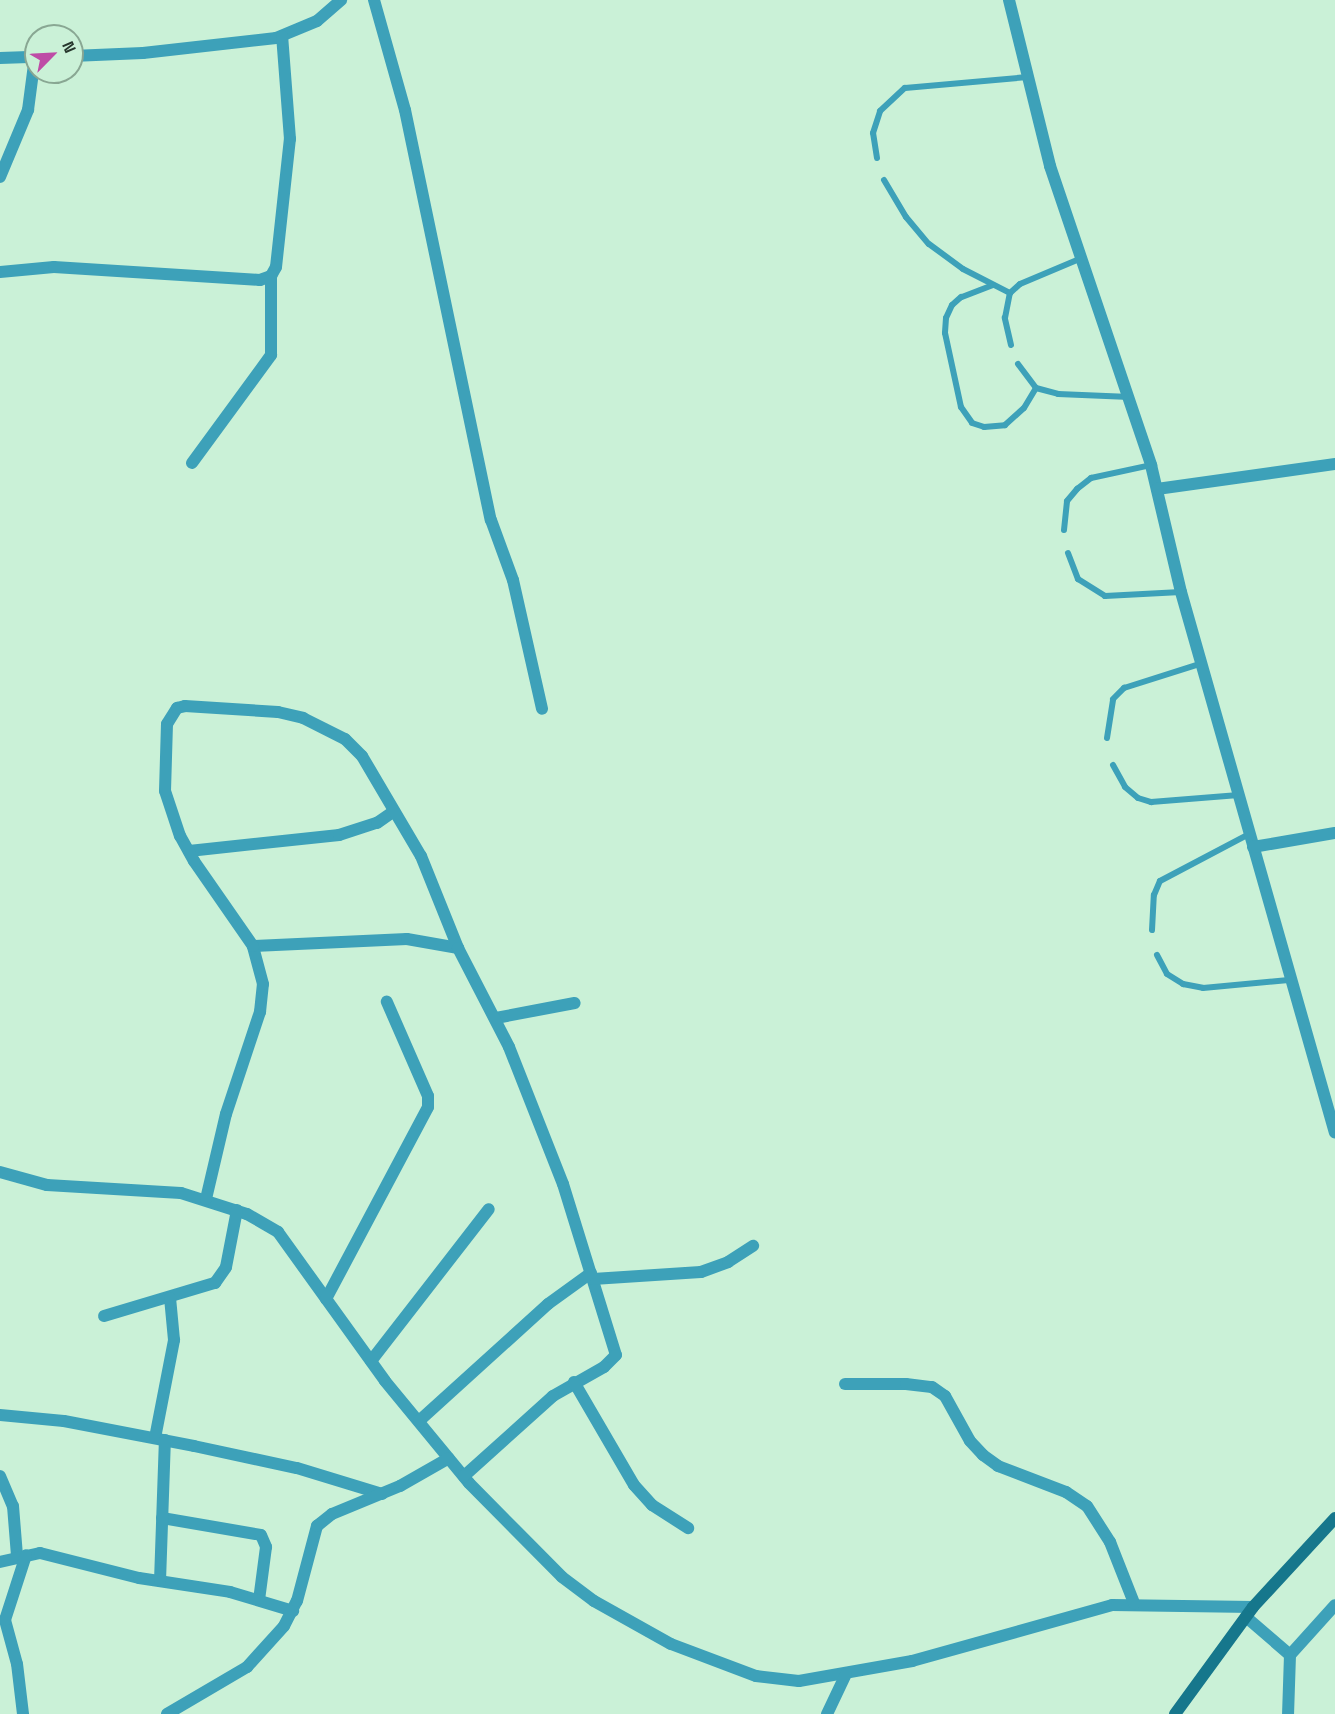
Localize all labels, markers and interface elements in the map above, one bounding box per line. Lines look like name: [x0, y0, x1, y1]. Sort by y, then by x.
north arrow: [24, 24, 84, 84]
text: N: [57, 38, 81, 56]

